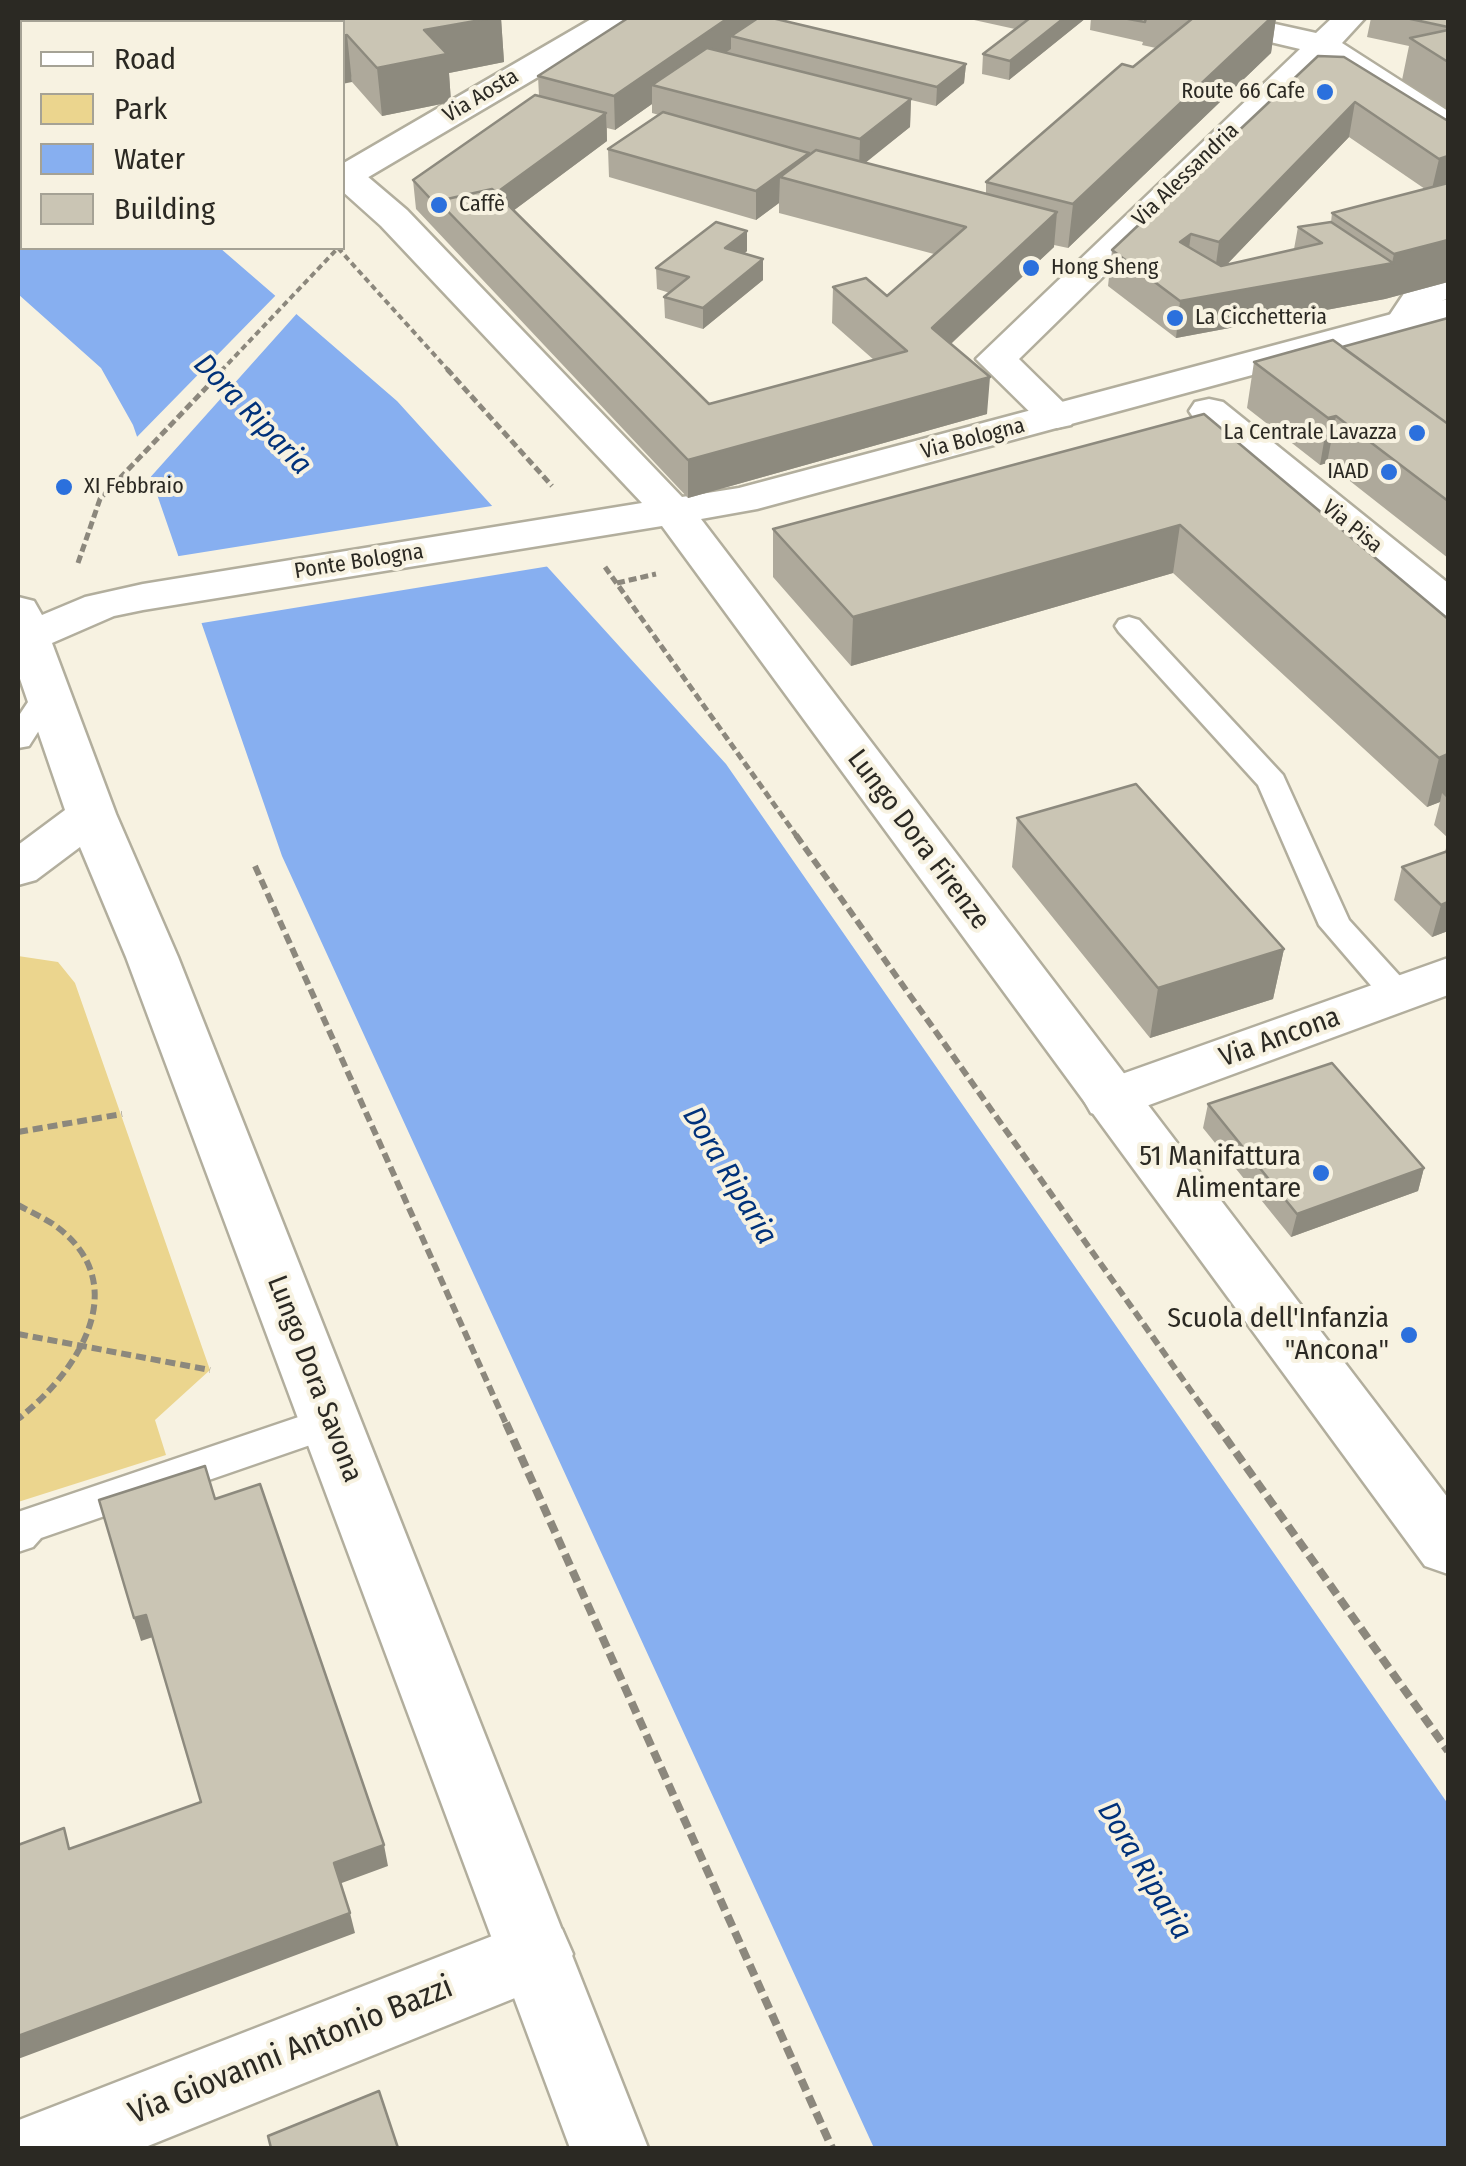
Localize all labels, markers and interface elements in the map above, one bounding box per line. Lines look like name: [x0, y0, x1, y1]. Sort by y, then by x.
legend: [20, 20, 345, 250]
text: Road: [114, 41, 176, 77]
street label: Via Aosta: [439, 63, 523, 129]
place label: Route 66 Cafe: [1181, 79, 1305, 105]
marker: Route 66 Cafe: [1314, 81, 1336, 103]
text: Park: [114, 91, 167, 127]
street label: Via Alessandria: [1127, 118, 1245, 232]
text: Water: [114, 141, 185, 177]
text: Building: [114, 191, 215, 227]
place label: Caffè: [459, 192, 505, 218]
marker: Caffè: [428, 194, 450, 216]
place label: Hong Sheng: [1051, 255, 1158, 281]
marker: Hong Sheng: [1020, 257, 1042, 279]
place label: La Cicchetteria: [1195, 305, 1327, 331]
marker: La Cicchetteria: [1164, 307, 1186, 329]
water label: Dora Riparia: [186, 347, 318, 483]
street label: Via Bologna: [918, 412, 1028, 466]
place label: La Centrale Lavazza: [1224, 420, 1397, 446]
marker: La Centrale Lavazza: [1406, 422, 1428, 444]
place label: IAAD: [1327, 459, 1369, 485]
marker: IAAD: [1378, 461, 1400, 483]
place label: XI Febbraio: [84, 474, 184, 500]
marker: XI Febbraio: [53, 476, 75, 498]
street label: Via Pisa: [1317, 495, 1387, 559]
street label: Ponte Bologna: [292, 539, 426, 585]
street label: Lungo Dora Firenze: [839, 744, 997, 936]
street label: Via Ancona: [1215, 1001, 1345, 1075]
water label: Dora Riparia: [674, 1101, 784, 1251]
place label: 51 Manifattura Alimentare: [1139, 1140, 1301, 1206]
marker: 51 Manifattura Alimentare: [1310, 1162, 1332, 1184]
street label: Lungo Dora Savona: [259, 1271, 369, 1487]
place label: Scuola dell'Infanzia "Ancona": [1167, 1302, 1389, 1368]
marker: Scuola dell'Infanzia "Ancona": [1398, 1324, 1420, 1346]
water label: Dora Riparia: [1089, 1796, 1199, 1946]
street label: Via Giovanni Antonio Bazzi: [124, 1968, 458, 2134]

